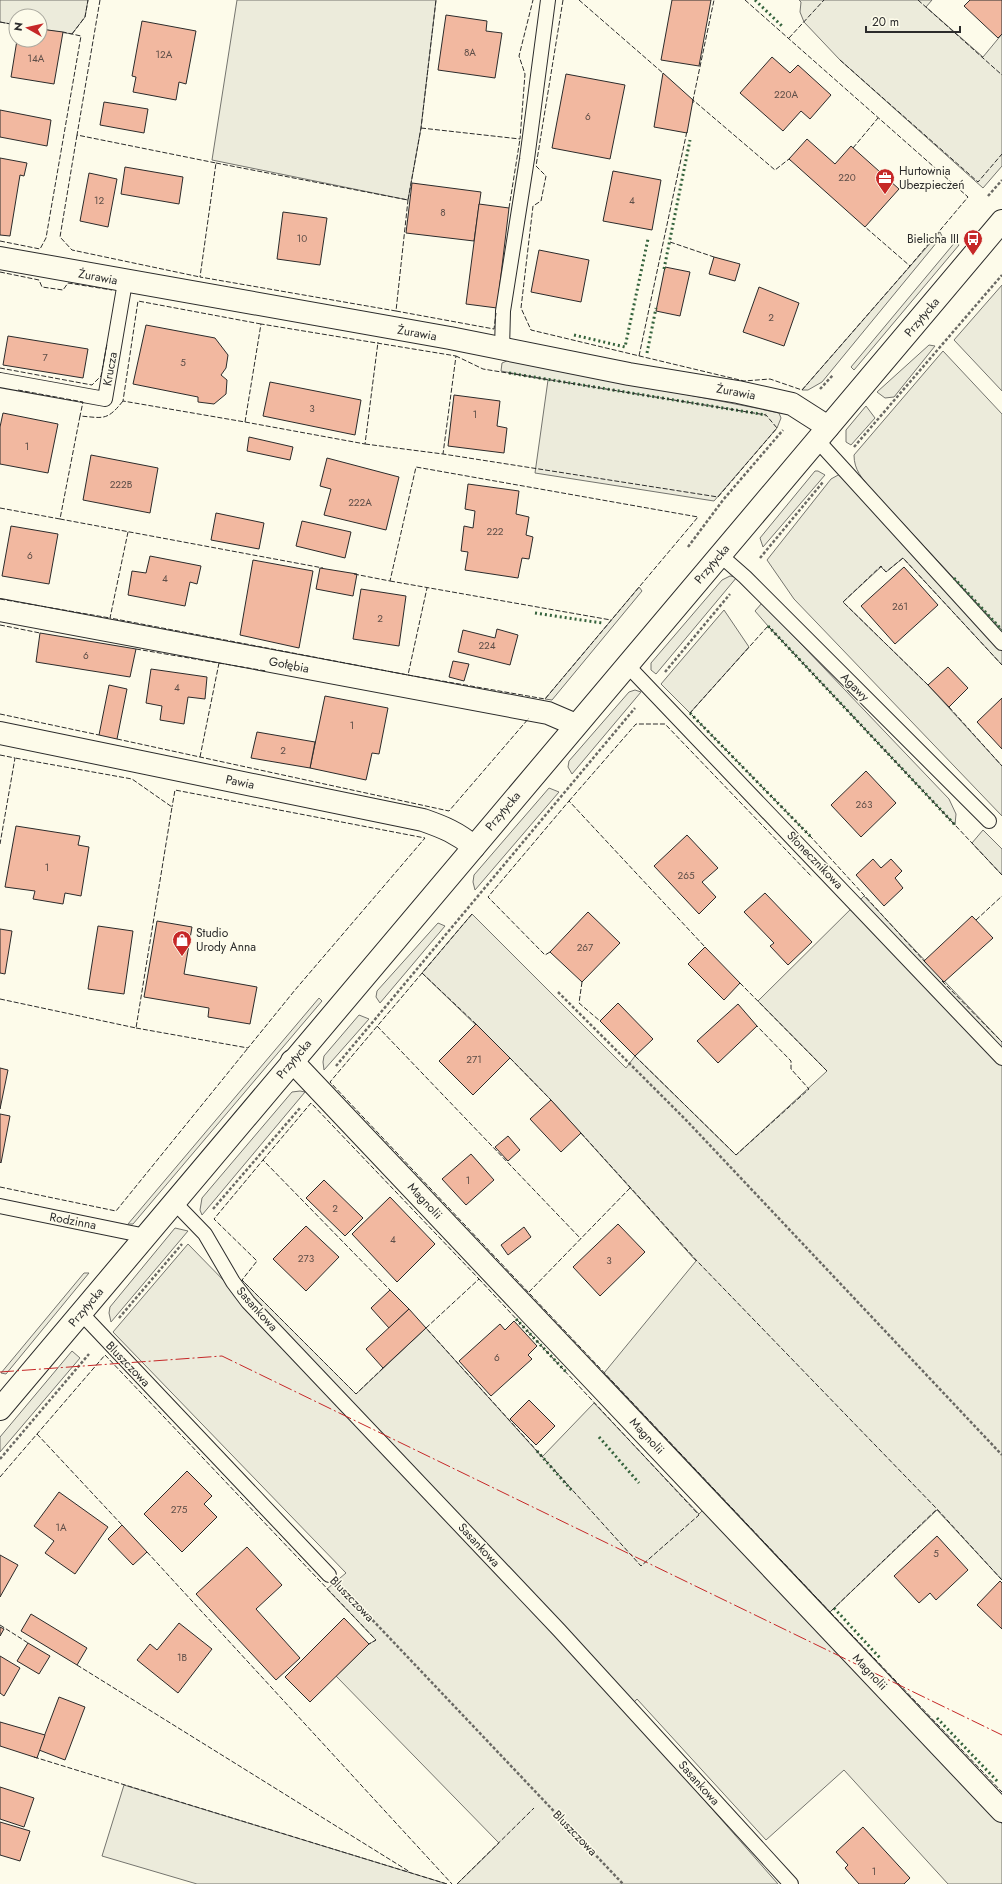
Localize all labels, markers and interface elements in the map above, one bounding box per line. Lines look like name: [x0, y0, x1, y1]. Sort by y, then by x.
north arrow: [8, 8, 48, 48]
scale bar: [866, 8, 960, 34]
text: 20 m: [872, 13, 899, 31]
text: N: [10, 21, 27, 32]
house number: 8A: [464, 45, 476, 60]
house number: 12A: [156, 47, 173, 62]
house number: 14A: [28, 51, 45, 66]
house number: 220A: [774, 87, 798, 102]
house number: 6: [585, 109, 591, 124]
place label: Hurtownia Ubezpieczeń: [899, 162, 965, 194]
office icon: Hurtownia Ubezpieczeń: [874, 167, 896, 195]
house number: 220: [838, 170, 856, 185]
house number: 12: [94, 193, 104, 208]
house number: 4: [629, 193, 635, 208]
house number: 8: [440, 205, 446, 220]
bus stop icon: Bielicha III: [962, 228, 984, 256]
place label: Bielicha III: [907, 230, 959, 248]
house number: 10: [297, 231, 307, 246]
street label: Żurawia: [77, 264, 119, 290]
street label: Przytycka: [900, 293, 944, 341]
house number: 2: [768, 310, 774, 325]
street label: Żurawia: [396, 321, 438, 345]
house number: 7: [42, 350, 48, 365]
street label: Krucza: [98, 350, 122, 387]
house number: 5: [180, 355, 186, 370]
street label: Żurawia: [715, 379, 757, 405]
house number: 3: [309, 401, 315, 416]
house number: 1: [473, 407, 477, 422]
house number: 1: [25, 439, 29, 454]
house number: 222B: [110, 477, 133, 492]
house number: 222A: [348, 495, 372, 510]
house number: 222: [486, 524, 504, 539]
street label: Przytycka: [690, 540, 734, 588]
house number: 6: [27, 548, 33, 563]
house number: 4: [162, 571, 168, 586]
house number: 261: [892, 599, 908, 614]
house number: 2: [377, 611, 383, 626]
house number: 224: [478, 638, 496, 653]
house number: 6: [83, 648, 89, 663]
street label: Gołębia: [267, 652, 311, 678]
street label: Agawy: [837, 669, 874, 706]
house number: 4: [174, 680, 180, 695]
house number: 1: [350, 718, 354, 733]
house number: 2: [280, 743, 286, 758]
street label: Pawia: [224, 770, 256, 794]
street label: Przytycka: [481, 787, 525, 835]
house number: 263: [856, 797, 873, 812]
street label: Słonecznikowa: [783, 827, 847, 893]
house number: 1: [45, 860, 49, 875]
house number: 265: [677, 868, 695, 883]
place label: Studio Urody Anna: [196, 924, 256, 956]
shop icon: Studio Urody Anna: [171, 929, 193, 957]
house number: 267: [577, 940, 594, 955]
street label: Przytycka: [272, 1035, 316, 1083]
house number: 271: [466, 1052, 482, 1067]
house number: 1: [466, 1173, 470, 1188]
street label: Magnolii: [403, 1179, 447, 1223]
house number: 2: [332, 1201, 338, 1216]
street label: Rodzinna: [48, 1208, 98, 1234]
house number: 4: [390, 1232, 396, 1247]
house number: 273: [298, 1251, 315, 1266]
house number: 3: [606, 1253, 612, 1268]
street label: Przytycka: [64, 1283, 108, 1331]
street label: Sasankowa: [232, 1283, 282, 1335]
street label: Bluszczowa: [102, 1337, 155, 1391]
house number: 6: [494, 1350, 500, 1365]
street label: Magnolii: [625, 1414, 669, 1458]
house number: 275: [171, 1502, 188, 1517]
street label: Sasankowa: [454, 1519, 504, 1571]
house number: 1A: [55, 1520, 67, 1535]
house number: 5: [933, 1546, 939, 1561]
street label: Bluszczowa: [326, 1572, 379, 1626]
house number: 1B: [177, 1650, 187, 1665]
street label: Magnolii: [848, 1650, 892, 1694]
street label: Sasankowa: [674, 1757, 724, 1809]
street label: Bluszczowa: [549, 1806, 602, 1860]
house number: 1: [872, 1864, 876, 1879]

